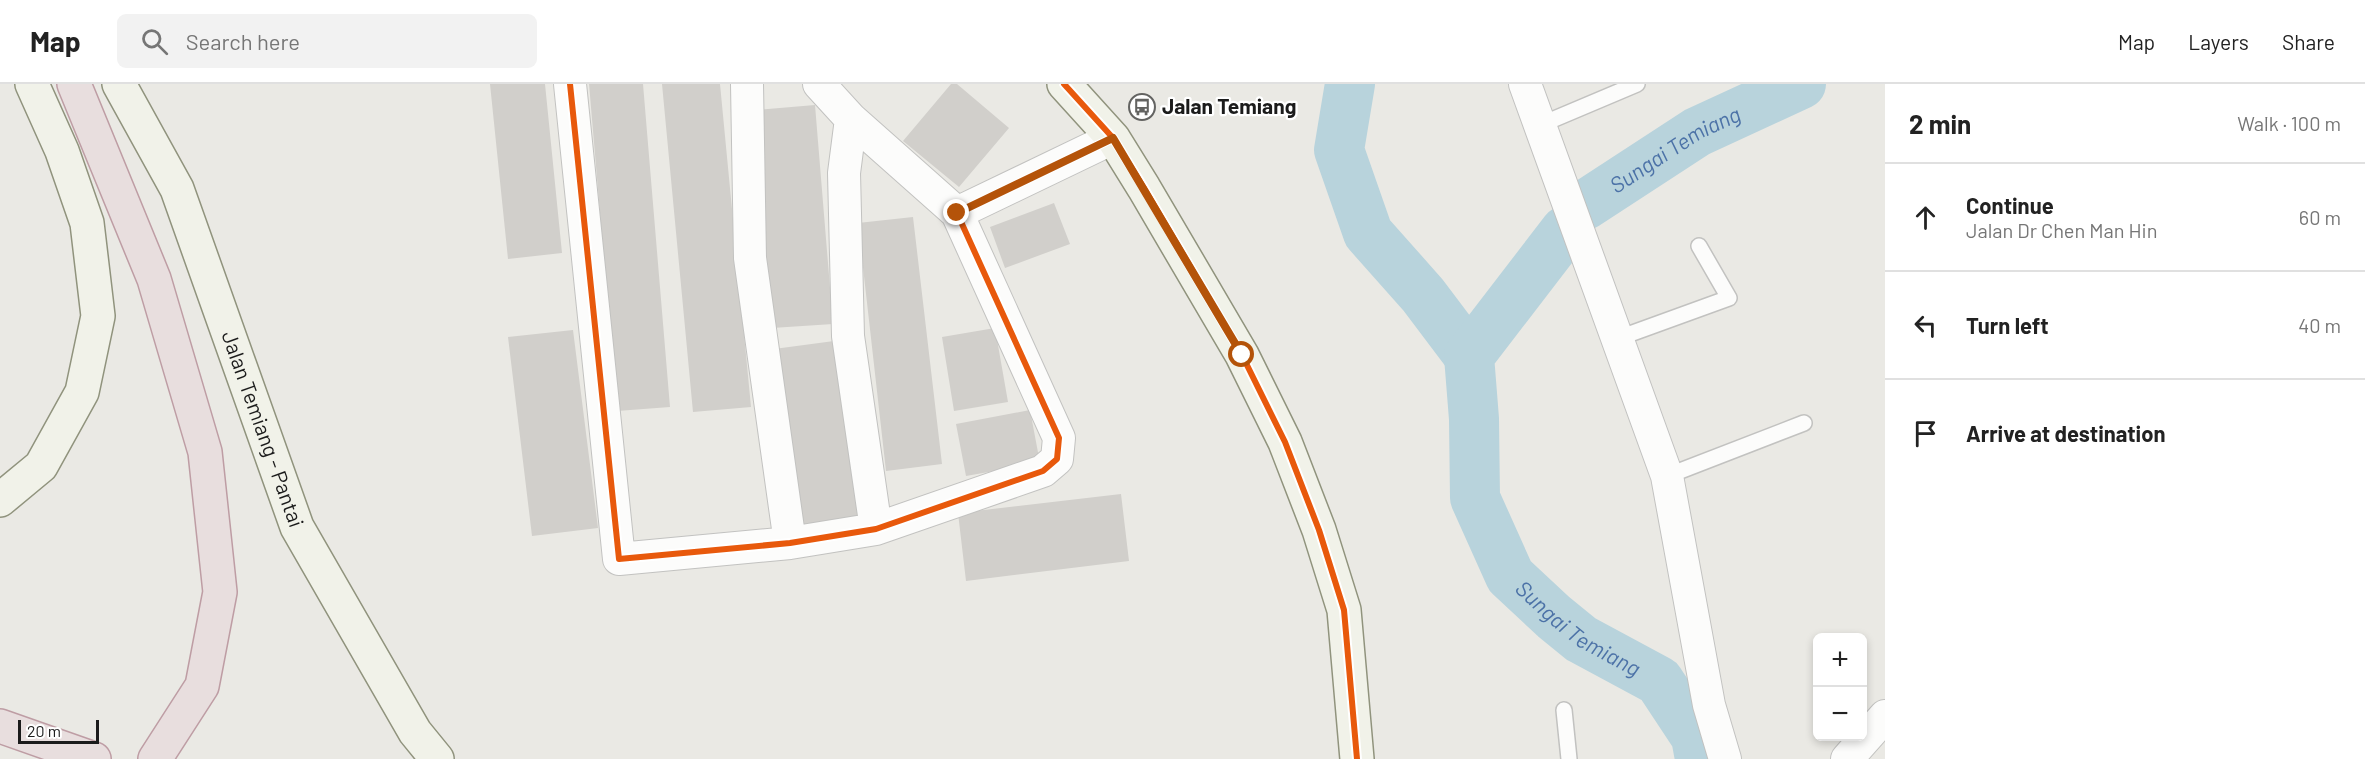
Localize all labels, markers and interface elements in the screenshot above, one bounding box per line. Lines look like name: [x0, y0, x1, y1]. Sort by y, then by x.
search box: [117, 14, 537, 68]
text: Map: [30, 24, 81, 58]
icon: search: [138, 25, 171, 58]
text: Search here: [186, 28, 300, 54]
text: Map: [2118, 29, 2155, 54]
text: Layers: [2188, 29, 2249, 54]
text: Share: [2282, 29, 2335, 54]
bus stop icon: Jalan Temiang: [1127, 92, 1157, 122]
place label: Jalan Temiang: [1162, 93, 1296, 118]
water label: Sungai Temiang: [1604, 100, 1744, 198]
text: 2 min: [1909, 108, 1971, 139]
text: Walk · 100 m: [2237, 111, 2341, 135]
text: Continue: [1966, 192, 2054, 218]
route end: [943, 199, 969, 225]
icon: ahead: [1909, 201, 1942, 234]
text: 60 m: [2299, 205, 2341, 229]
text: Jalan Dr Chen Man Hin: [1966, 218, 2157, 242]
icon: left: [1909, 309, 1942, 342]
text: Turn left: [1966, 312, 2049, 338]
text: 40 m: [2298, 313, 2341, 337]
street label: Jalan Temiang - Pantai: [217, 327, 310, 530]
route start: [1228, 341, 1254, 367]
icon: arrive: [1909, 417, 1942, 450]
text: Arrive at destination: [1966, 420, 2165, 446]
water label: Sungai Temiang: [1511, 574, 1645, 681]
map controls: [1813, 633, 1867, 741]
button: +: [1813, 633, 1867, 687]
button: −: [1813, 687, 1867, 741]
scale bar: [18, 717, 99, 744]
text: 20 m: [27, 721, 61, 740]

